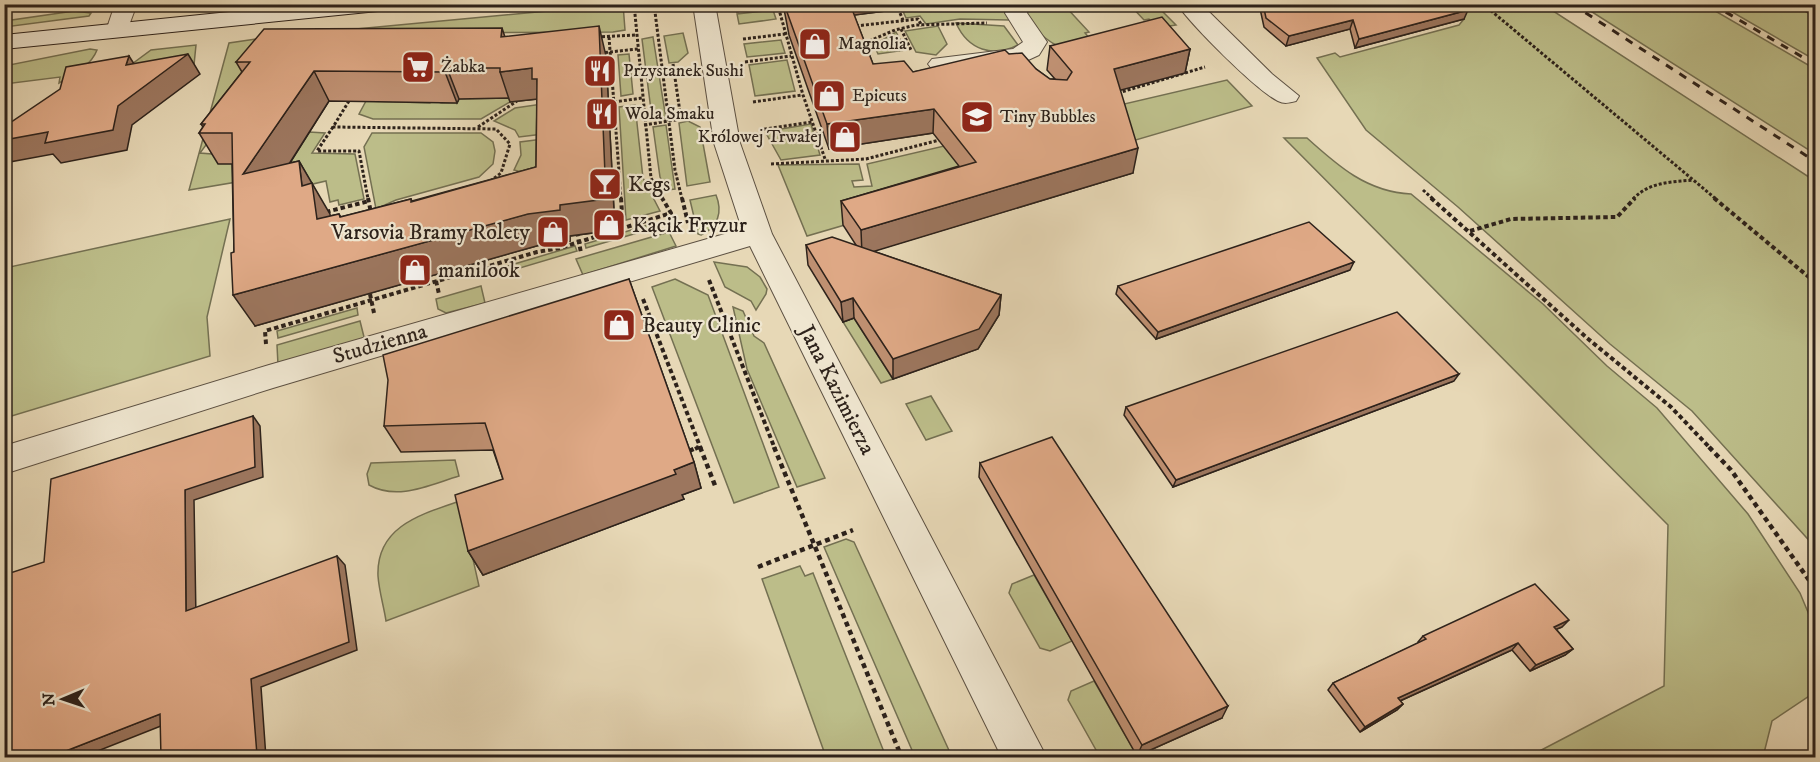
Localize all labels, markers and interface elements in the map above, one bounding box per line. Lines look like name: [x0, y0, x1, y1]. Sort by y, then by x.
shop icon: Magnolia: [797, 26, 833, 62]
place label: Magnolia: [838, 33, 907, 55]
supermarket icon: Żabka: [400, 49, 436, 85]
restaurant icon: Przystanek Sushi: [582, 53, 618, 89]
place label: Żabka: [441, 56, 485, 78]
place label: Przystanek Sushi: [623, 60, 744, 82]
shop icon: Epicuts: [811, 78, 847, 114]
place label: Epicuts: [852, 85, 907, 107]
restaurant icon: Wola Smaku: [584, 96, 620, 132]
school or university icon: Tiny Bubbles: [959, 99, 995, 135]
place label: Wola Smaku: [624, 103, 715, 125]
place label: Tiny Bubbles: [1000, 106, 1096, 128]
shop icon: Królowej Trwałej: [827, 119, 863, 155]
place label: Królowej Trwałej: [698, 126, 822, 148]
bar icon: Kegs: [587, 166, 623, 202]
place label: Kegs: [628, 171, 670, 198]
shop icon: Kącik Fryzur: [591, 207, 627, 243]
place label: Kącik Fryzur: [632, 212, 748, 239]
shop icon: Varsovia Bramy Rolety: [535, 214, 571, 250]
place label: Varsovia Bramy Rolety: [330, 219, 531, 246]
shop icon: manilook: [397, 252, 433, 288]
place label: manilook: [438, 257, 520, 284]
shop icon: Beauty Clinic: [601, 307, 637, 343]
place label: Beauty Clinic: [642, 312, 761, 339]
street label: Studzienna: [330, 317, 431, 370]
street label: Jana Kazimierza: [792, 319, 881, 460]
north arrow: [33, 669, 93, 729]
text: N: [39, 693, 59, 706]

